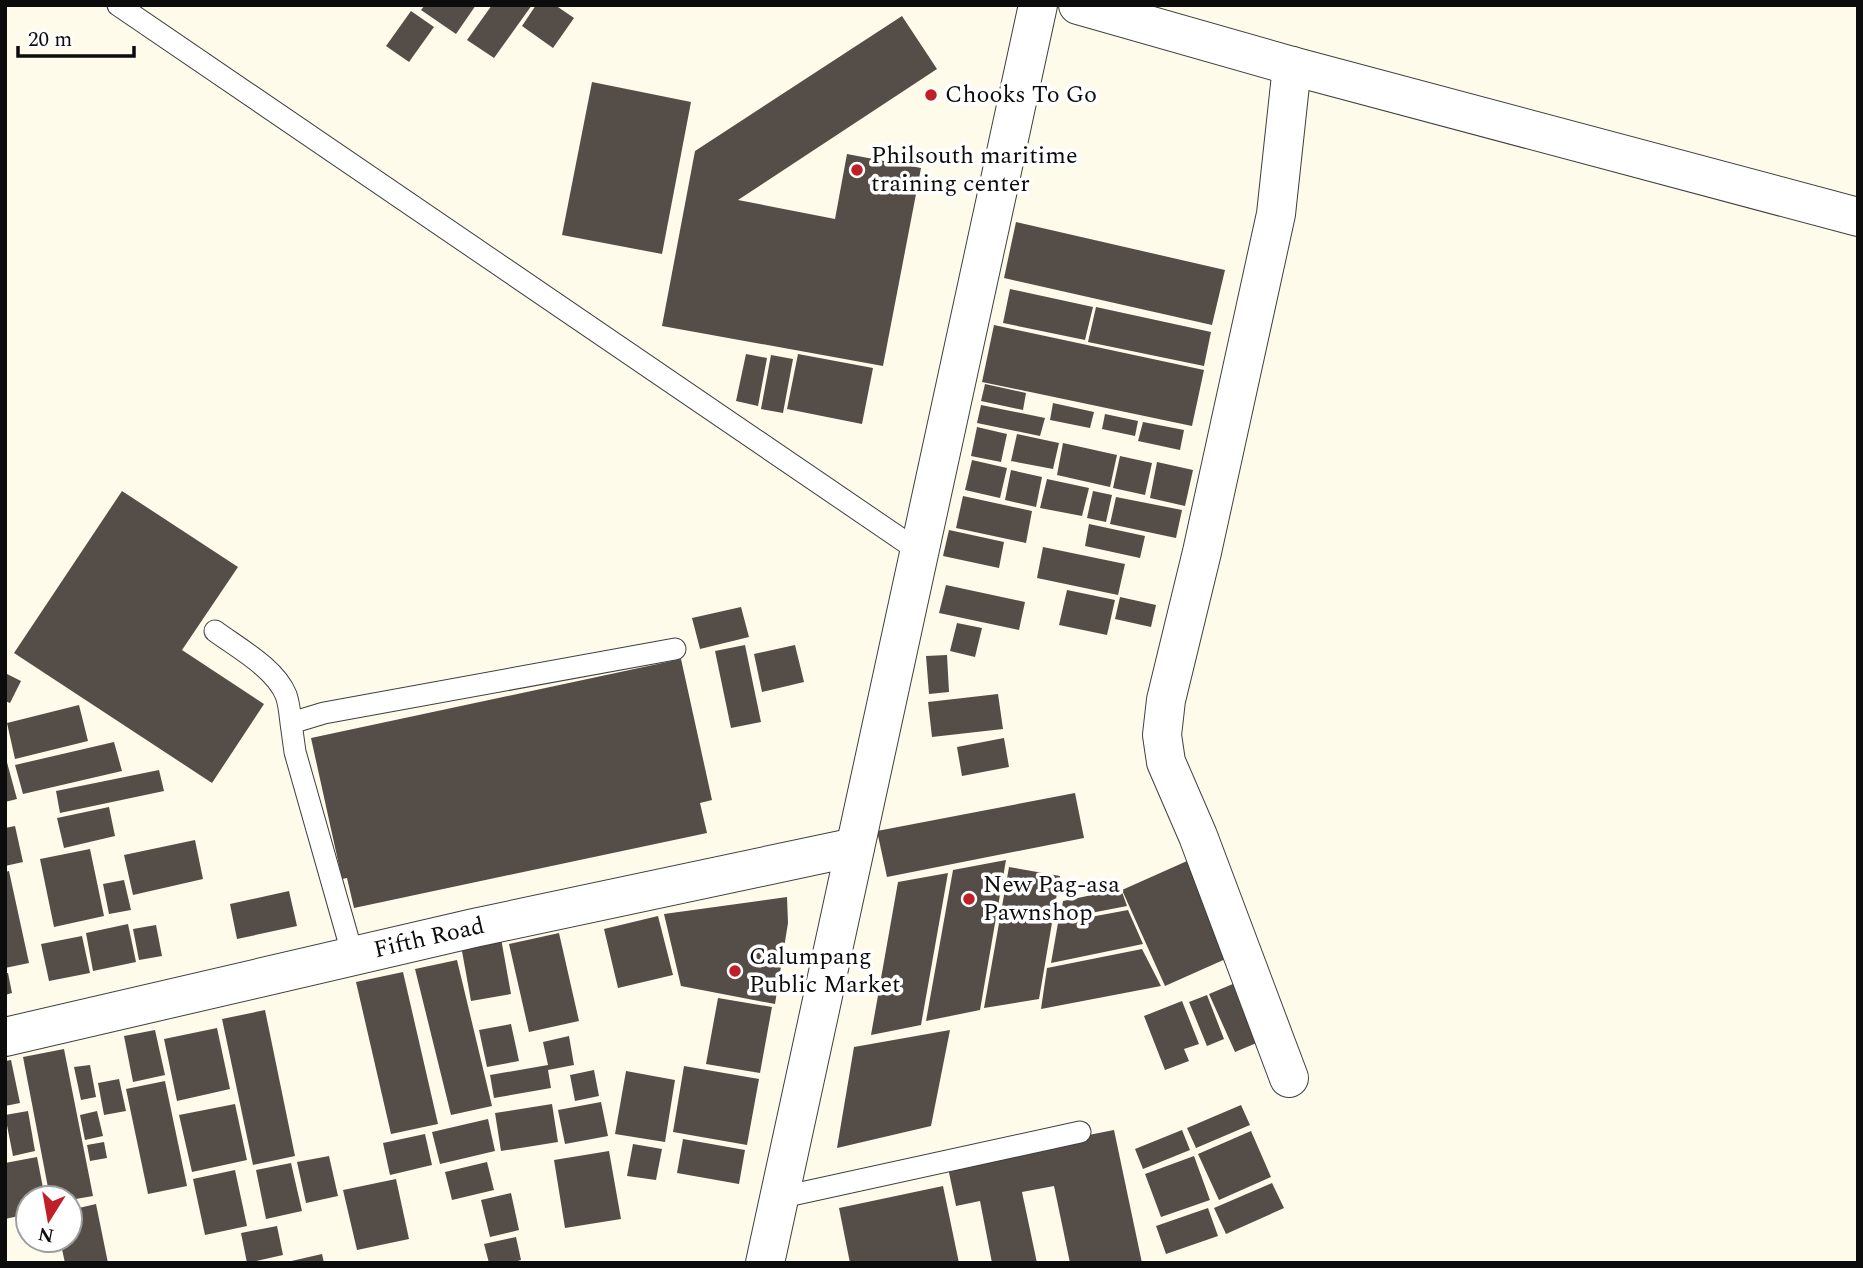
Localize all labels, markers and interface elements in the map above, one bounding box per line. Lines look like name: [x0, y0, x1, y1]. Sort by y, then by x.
scale bar: [18, 14, 133, 58]
text: 20 m: [28, 24, 72, 56]
place label: Chooks To Go: [945, 77, 1097, 113]
marker: Chooks To Go: [923, 87, 939, 103]
place label: Philsouth maritime training center: [871, 138, 1078, 202]
marker: Philsouth maritime training center: [849, 162, 865, 178]
place label: New Pag-asa Pawnshop: [983, 867, 1120, 931]
marker: New Pag-asa Pawnshop: [961, 891, 977, 907]
street label: Fifth Road: [370, 908, 488, 968]
place label: Calumpang Public Market: [749, 939, 901, 1003]
marker: Calumpang Public Market: [727, 963, 743, 979]
north arrow: [14, 1184, 84, 1254]
text: N: [36, 1219, 56, 1250]

